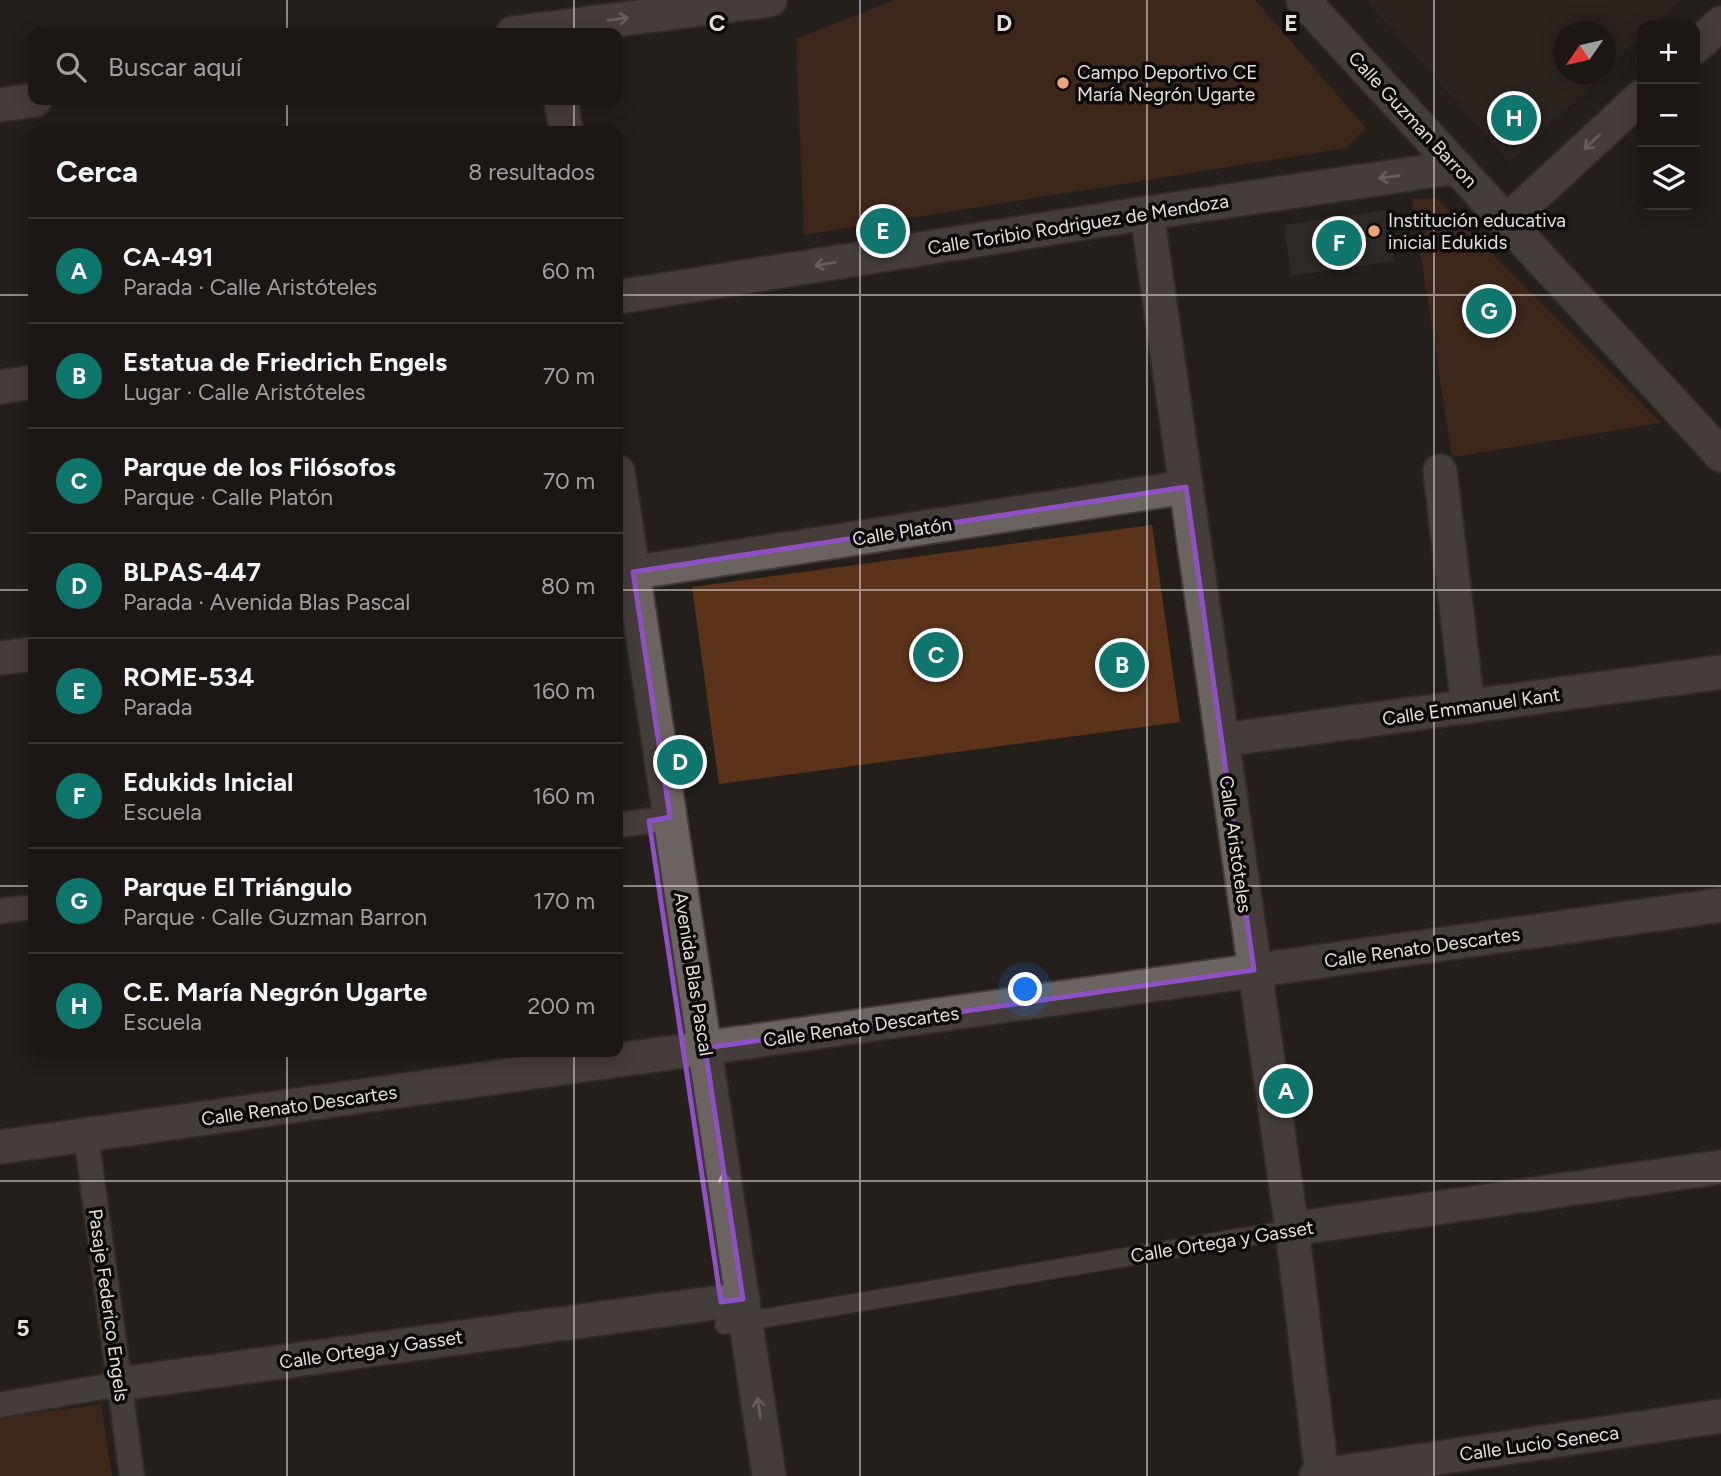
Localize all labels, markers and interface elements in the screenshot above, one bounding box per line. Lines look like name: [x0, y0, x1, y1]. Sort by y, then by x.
text: C: [709, 9, 726, 37]
text: D: [996, 9, 1012, 37]
text: E: [1284, 9, 1298, 37]
one-way arrow: [606, 13, 629, 26]
north arrow: [1553, 21, 1616, 84]
map controls: [1637, 21, 1700, 210]
button: +: [1637, 21, 1700, 84]
search box: [28, 28, 623, 105]
street label: Calle Guzman Barron: [1343, 46, 1482, 192]
icon: search: [52, 48, 90, 86]
text: Buscar aquí: [108, 51, 242, 83]
place label: Campo Deportivo CE María Negrón Ugarte: [1077, 61, 1258, 106]
marker: Campo Deportivo CE María Negrón Ugarte: [1055, 75, 1071, 91]
button: −: [1637, 84, 1700, 147]
pin: H: [1491, 92, 1537, 144]
one-way arrow: [1583, 134, 1601, 150]
button: layers: [1637, 147, 1700, 210]
text: Cerca: [56, 153, 138, 190]
text: 8 resultados: [468, 158, 595, 186]
one-way arrow: [1378, 170, 1401, 183]
street label: Calle Toribio Rodriguez de Mendoza: [926, 189, 1230, 260]
pin: E: [860, 205, 906, 257]
place label: Institución educativa inicial Edukids: [1388, 209, 1566, 254]
pin: F: [1316, 217, 1362, 269]
marker: Institución educativa inicial Edukids: [1366, 223, 1382, 239]
text: CA-491: [123, 241, 214, 273]
text: A: [71, 257, 87, 285]
text: 60 m: [542, 257, 595, 285]
one-way arrow: [814, 258, 837, 271]
text: Parada · Calle Aristóteles: [123, 273, 377, 301]
pin: G: [1466, 285, 1512, 337]
text: Estatua de Friedrich Engels: [123, 346, 447, 378]
text: B: [72, 362, 86, 390]
text: 70 m: [543, 362, 595, 390]
text: Lugar · Calle Aristóteles: [123, 378, 366, 406]
text: Parque de los Filósofos: [123, 451, 396, 483]
text: C: [71, 467, 87, 495]
text: 70 m: [543, 467, 595, 495]
text: Parque · Calle Platón: [123, 483, 333, 511]
street label: Calle Platón: [851, 512, 953, 551]
text: BLPAS-447: [123, 556, 261, 588]
text: D: [71, 572, 87, 600]
text: 80 m: [541, 572, 595, 600]
text: Parada · Avenida Blas Pascal: [123, 588, 410, 616]
pin: C: [913, 629, 959, 681]
pin: B: [1099, 639, 1145, 691]
text: ROME-534: [123, 661, 254, 693]
text: E: [72, 677, 86, 705]
text: 160 m: [532, 677, 595, 705]
street label: Calle Emmanuel Kant: [1381, 683, 1562, 730]
text: Parada: [123, 693, 193, 721]
pin: D: [657, 736, 703, 788]
text: Edukids Inicial: [123, 766, 293, 798]
street label: Calle Aristóteles: [1214, 774, 1257, 914]
text: F: [73, 782, 85, 810]
text: 160 m: [532, 782, 595, 810]
text: Escuela: [123, 798, 202, 826]
text: Parque El Triángulo: [123, 871, 352, 903]
text: G: [70, 887, 88, 915]
text: 170 m: [533, 887, 595, 915]
street label: Avenida Blas Pascal: [669, 890, 718, 1058]
text: Parque · Calle Guzman Barron: [123, 903, 427, 931]
street label: Calle Renato Descartes: [1323, 922, 1521, 973]
your location: [1008, 972, 1042, 1006]
text: C.E. María Negrón Ugarte: [123, 976, 427, 1008]
text: H: [70, 992, 88, 1020]
text: 200 m: [527, 992, 595, 1020]
street label: Calle Renato Descartes: [762, 1001, 960, 1052]
text: Escuela: [123, 1008, 202, 1036]
pin: A: [1263, 1065, 1309, 1117]
street label: Calle Renato Descartes: [200, 1080, 398, 1131]
one-way arrow: [719, 1173, 732, 1195]
street label: Pasaje Federico Engels: [84, 1207, 133, 1403]
street label: Calle Ortega y Gasset: [1129, 1216, 1315, 1267]
text: 5: [16, 1314, 30, 1342]
street label: Calle Ortega y Gasset: [278, 1325, 464, 1374]
one-way arrow: [752, 1398, 765, 1420]
street label: Calle Lucio Seneca: [1458, 1421, 1620, 1466]

